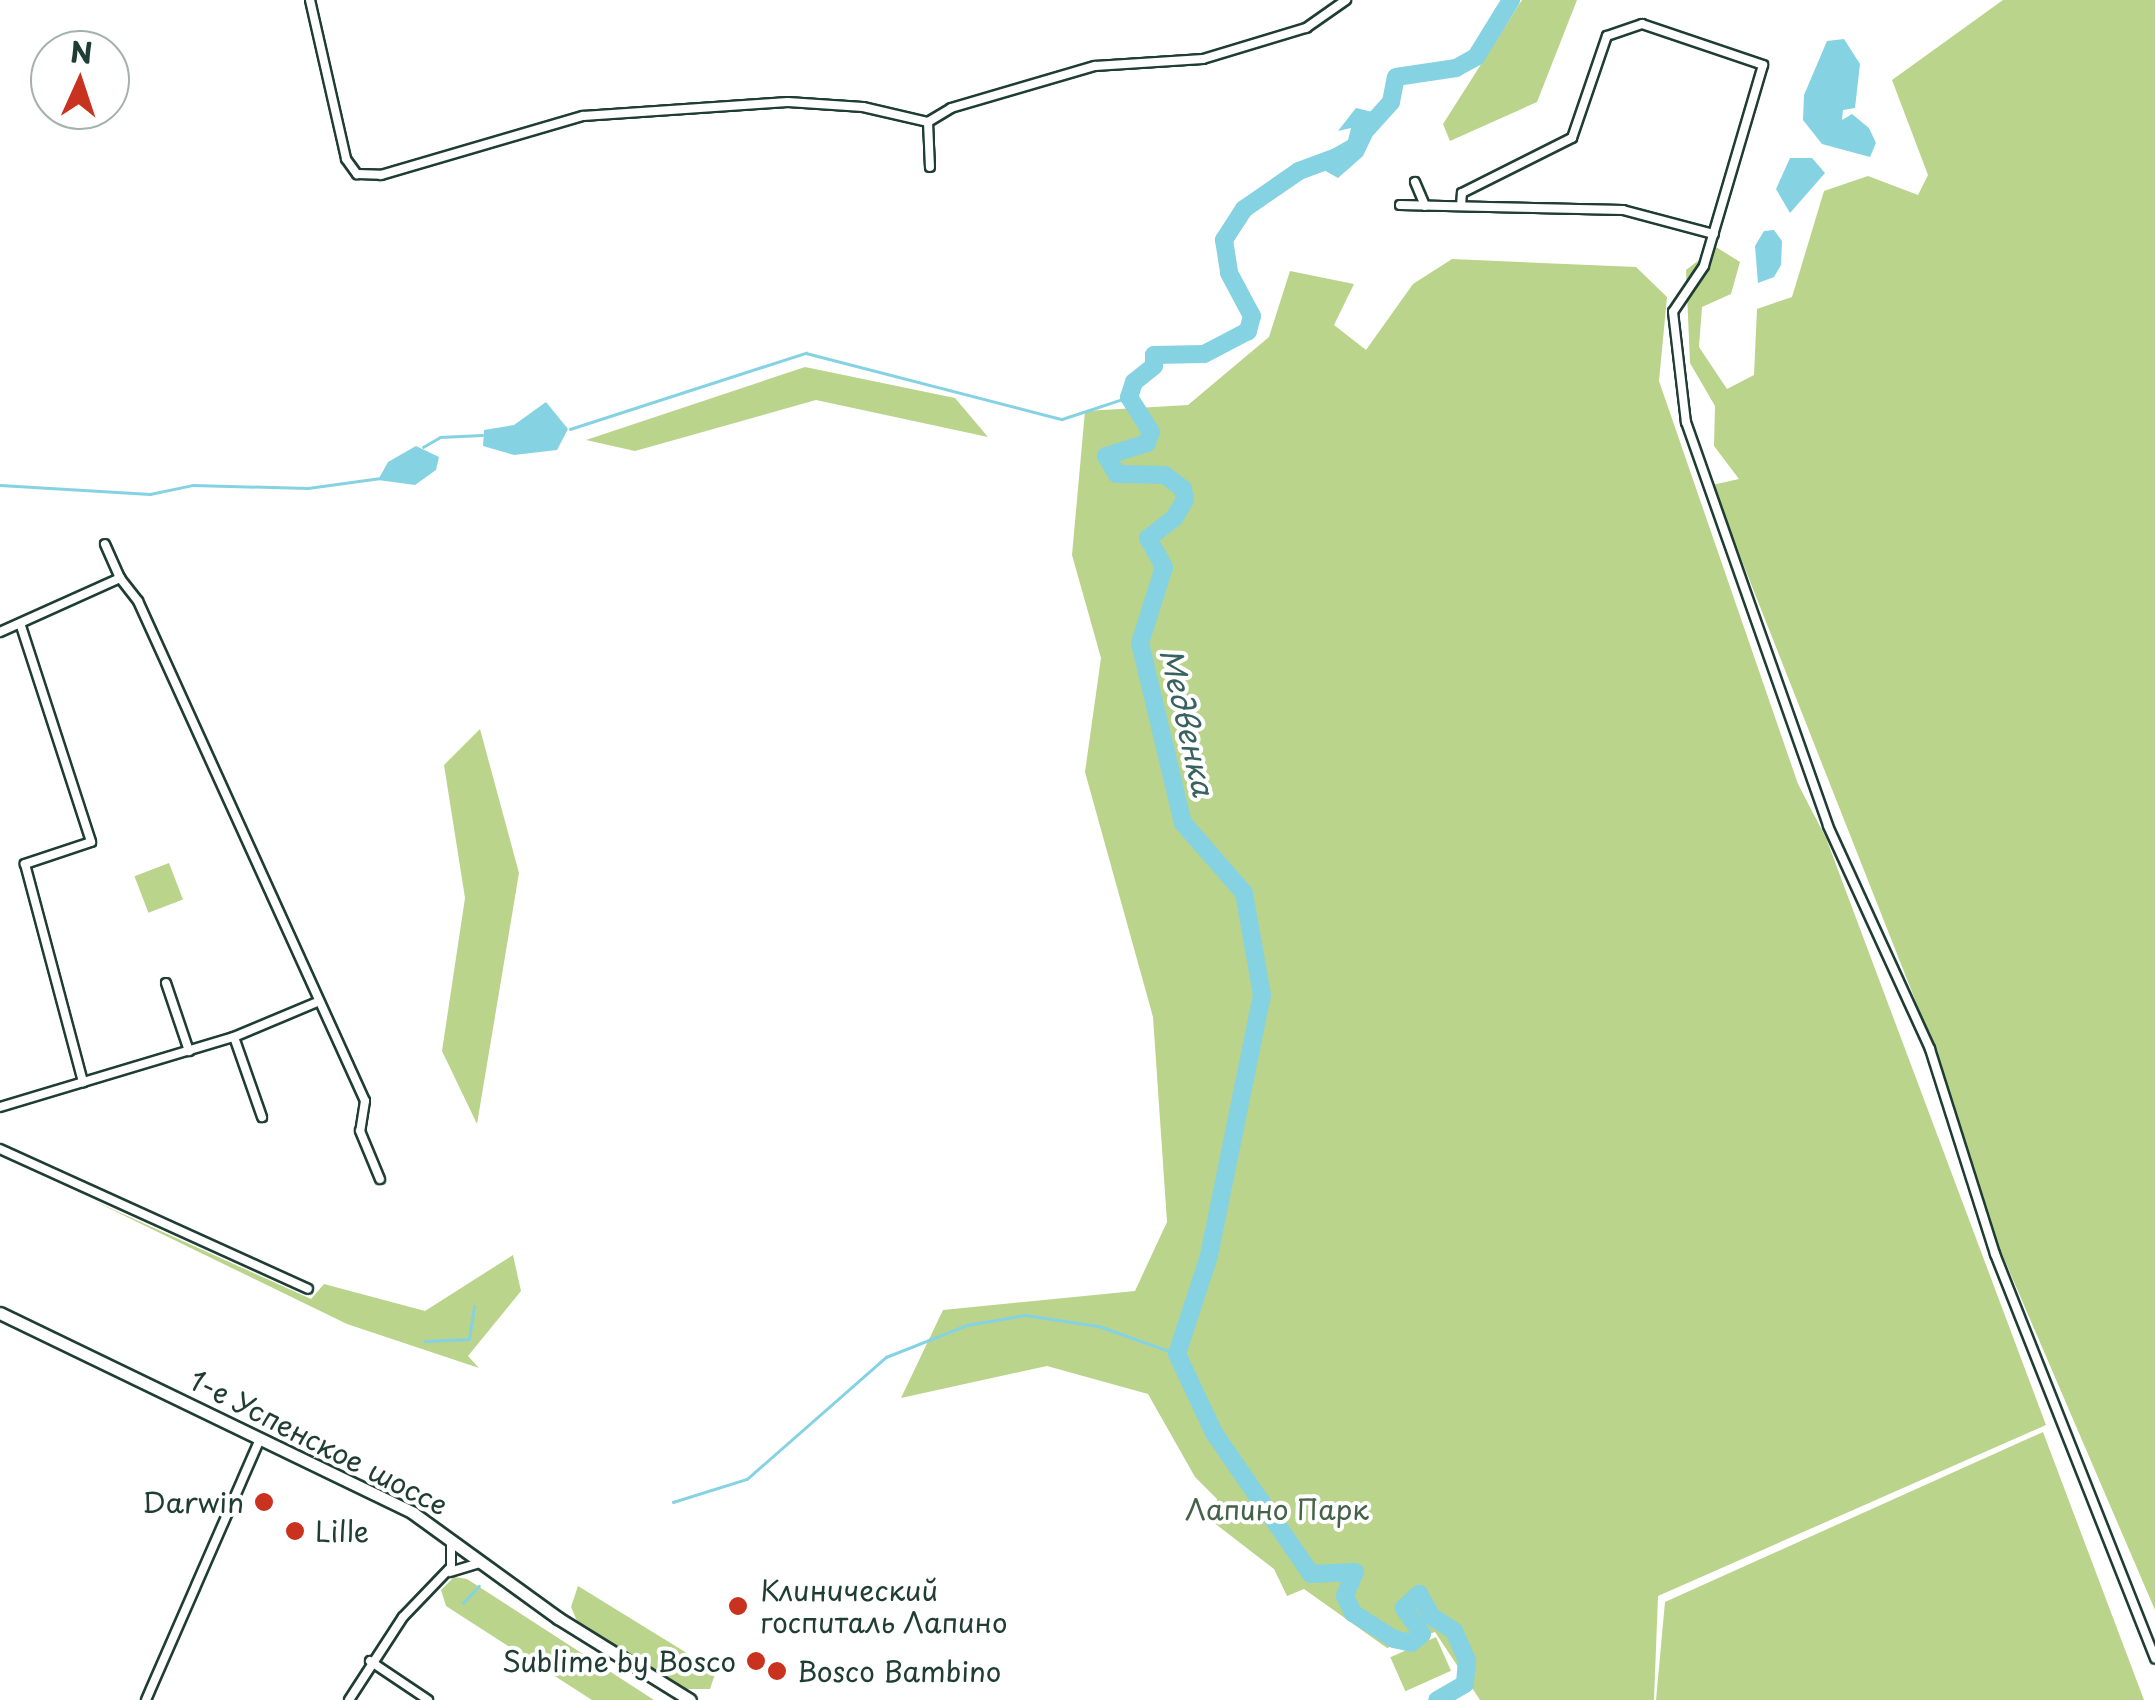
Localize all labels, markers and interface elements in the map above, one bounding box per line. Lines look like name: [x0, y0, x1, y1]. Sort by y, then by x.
text: N: [69, 29, 94, 74]
north arrow: [30, 30, 130, 130]
water label: Медвенка: [1154, 645, 1222, 799]
street label: 1-е Успенское шоссе: [184, 1362, 454, 1522]
place label: Darwin: [142, 1485, 244, 1519]
marker: Darwin: [253, 1491, 275, 1513]
park label: Лапино Парк: [1184, 1492, 1370, 1526]
place label: Lille: [315, 1514, 369, 1548]
marker: Lille: [284, 1520, 306, 1542]
place label: Клинический госпиталь Лапино: [760, 1573, 1008, 1639]
marker: Клинический госпиталь Лапино: [725, 1593, 751, 1619]
place label: Sublime by Bosco: [501, 1644, 736, 1678]
marker: Sublime by Bosco: [745, 1650, 767, 1672]
place label: Bosco Bambino: [797, 1654, 1003, 1688]
marker: Bosco Bambino: [766, 1660, 788, 1682]

